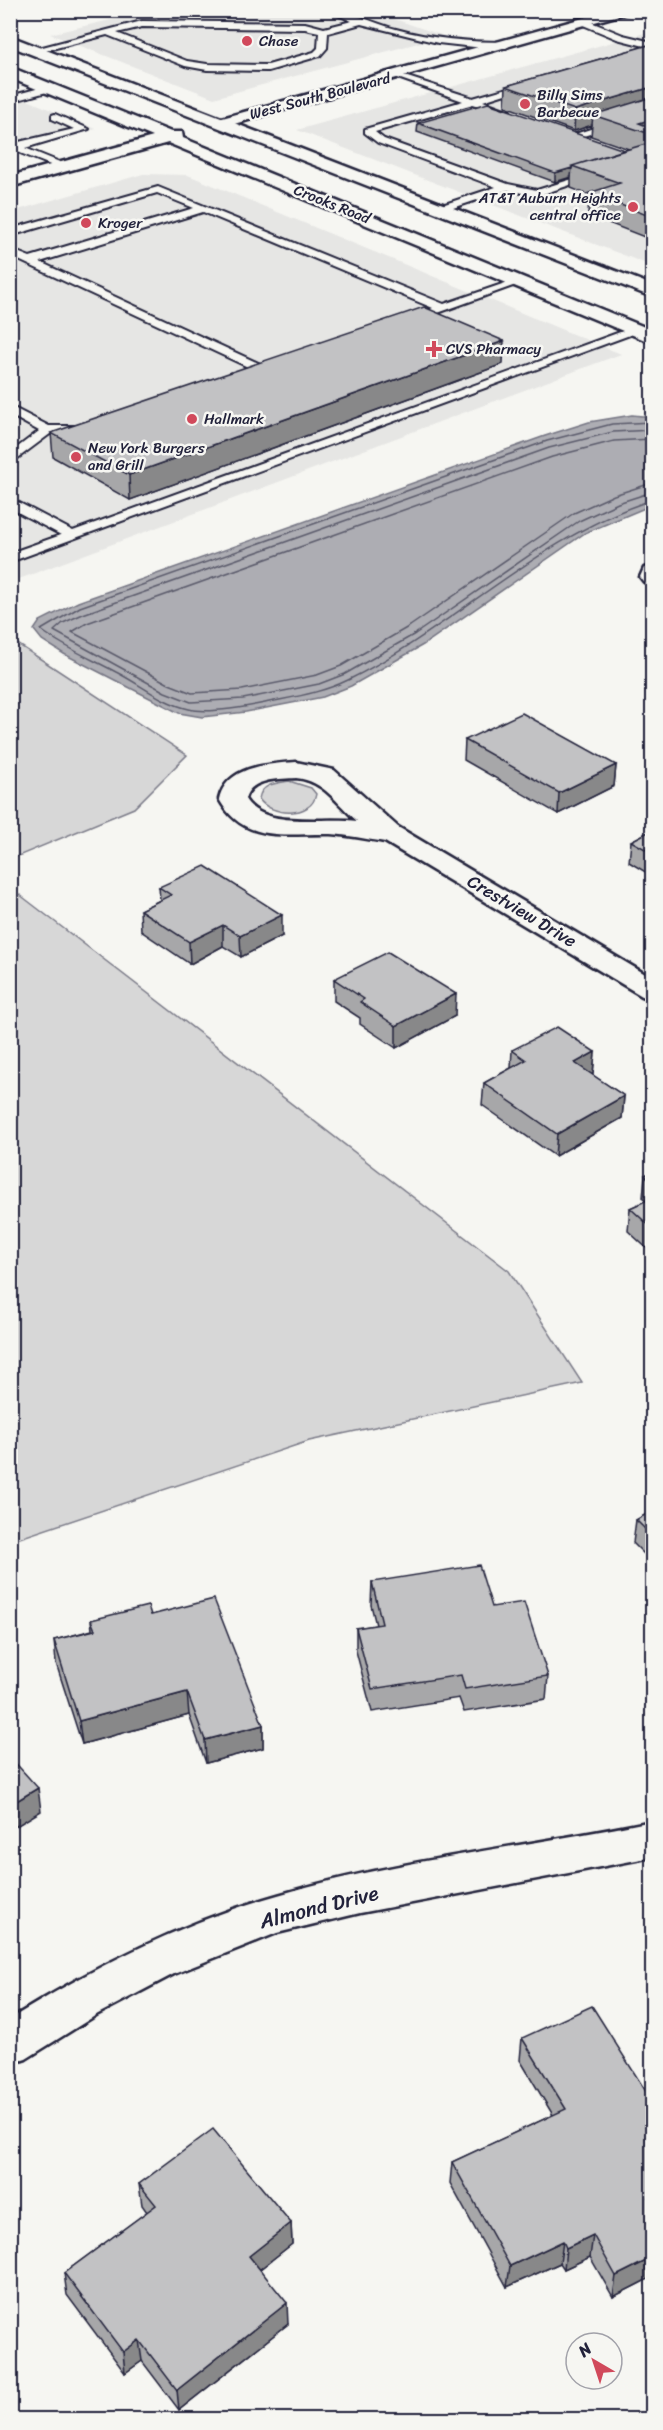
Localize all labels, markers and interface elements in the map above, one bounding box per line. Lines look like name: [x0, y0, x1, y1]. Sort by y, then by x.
place label: Chase: [259, 28, 299, 54]
marker: Chase: [240, 34, 254, 48]
street label: West South Boulevard: [247, 64, 394, 127]
place label: Billy Sims Barbecue: [537, 82, 603, 125]
marker: Billy Sims Barbecue: [518, 97, 532, 111]
street label: Crooks Road: [290, 177, 375, 232]
place label: AT&T Auburn Heights central office: [478, 185, 621, 228]
marker: AT&T Auburn Heights central office: [626, 200, 640, 214]
place label: Kroger: [98, 210, 143, 236]
marker: Kroger: [79, 216, 93, 230]
place label: CVS Pharmacy: [446, 336, 541, 362]
marker: CVS Pharmacy: [427, 342, 441, 356]
place label: Hallmark: [204, 406, 264, 432]
marker: Hallmark: [185, 412, 199, 426]
place label: New York Burgers and Grill: [88, 435, 205, 478]
marker: New York Burgers and Grill: [69, 450, 83, 464]
street label: Crestview Drive: [461, 866, 583, 956]
street label: Almond Drive: [255, 1874, 382, 1940]
north arrow: [564, 2331, 624, 2391]
text: N: [571, 2334, 599, 2365]

